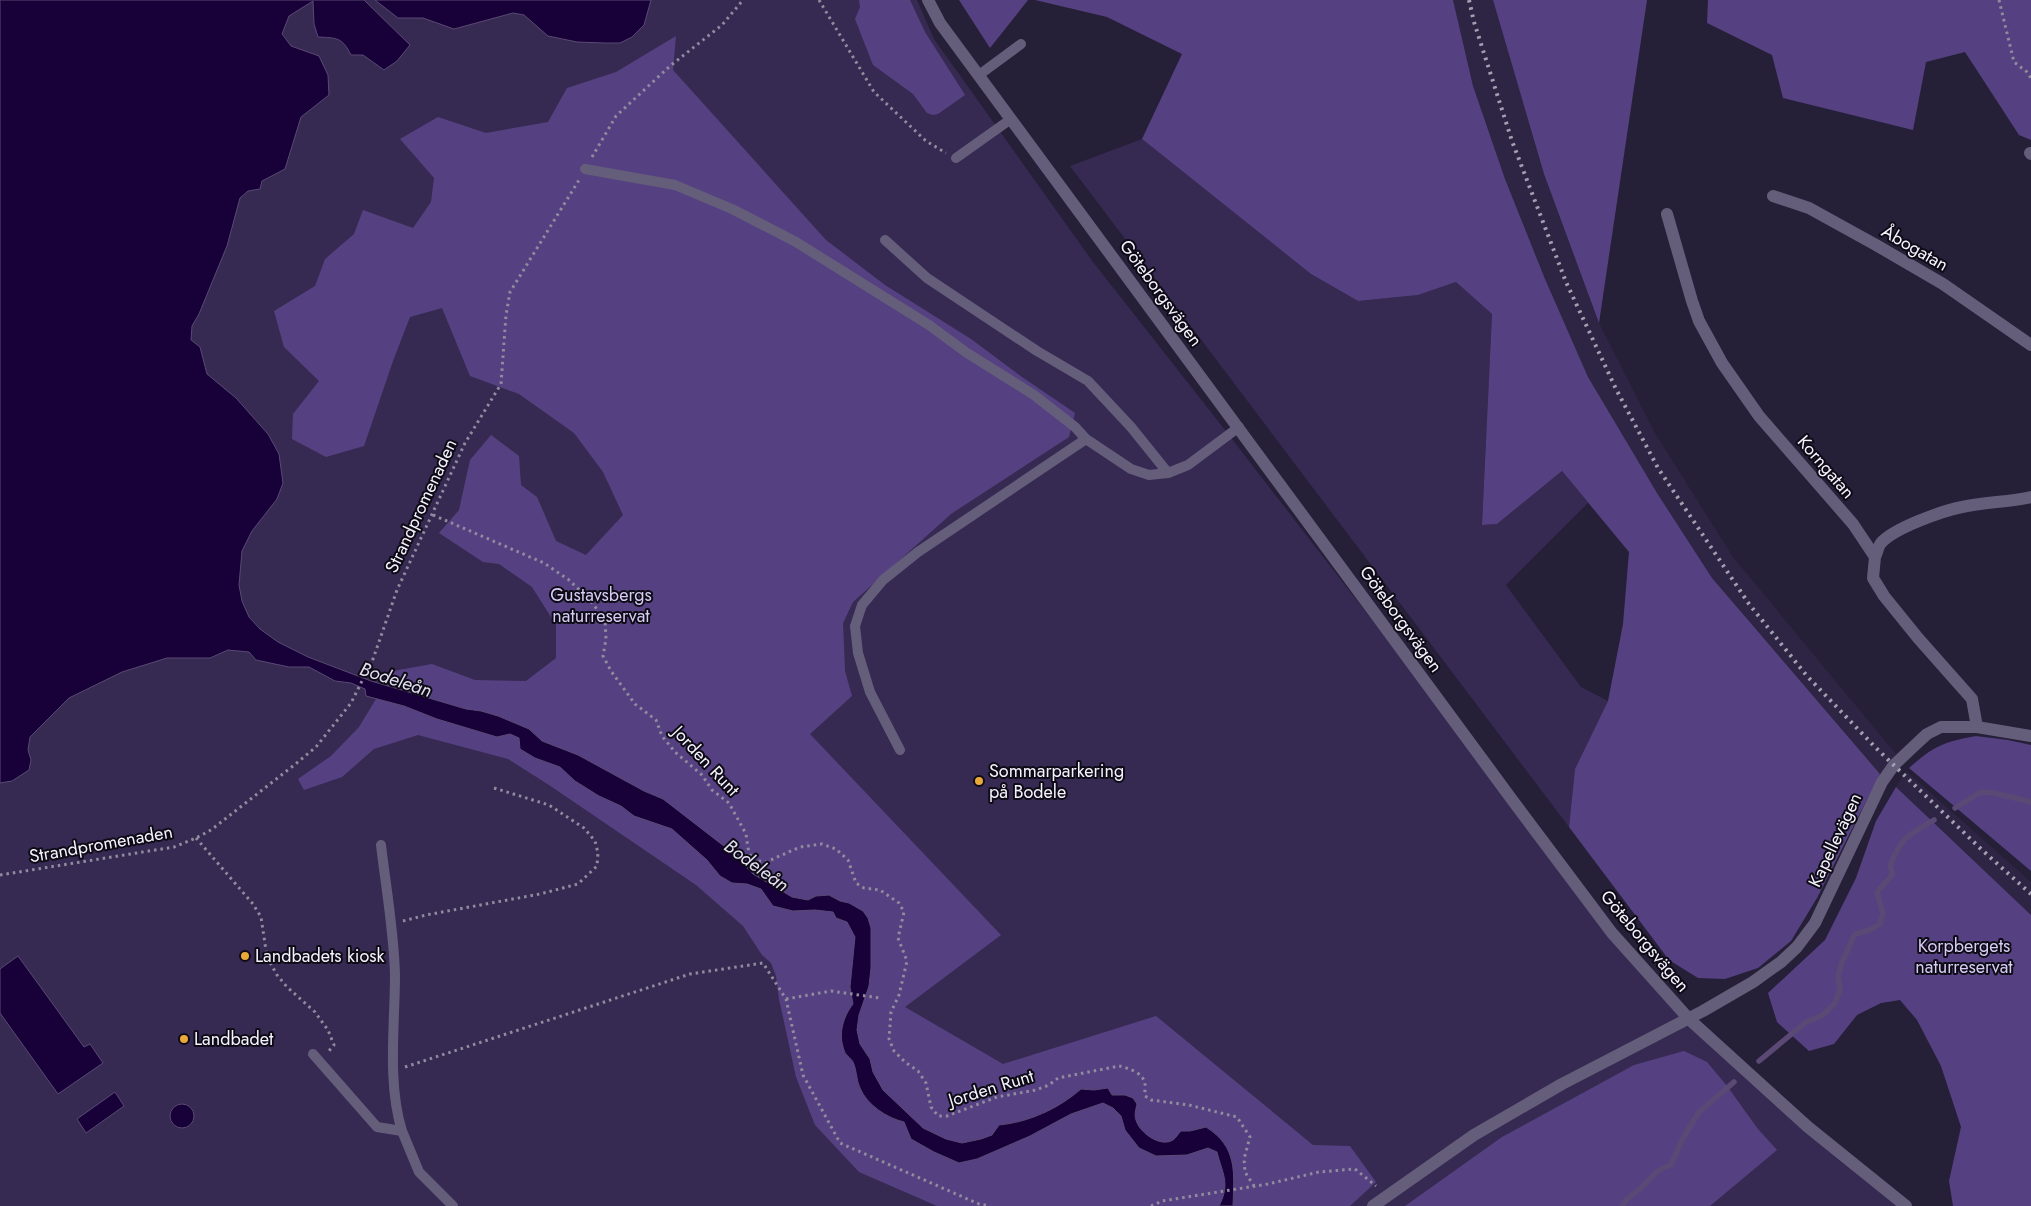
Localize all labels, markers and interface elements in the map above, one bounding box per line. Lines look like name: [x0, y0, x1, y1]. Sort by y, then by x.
street label: Åbogatan: [1877, 218, 1953, 278]
street label: Göteborgsvägen: [1113, 234, 1209, 352]
street label: Korngatan: [1791, 430, 1861, 504]
street label: Strandpromenaden: [379, 435, 463, 577]
street label: Göteborgsvägen: [1353, 560, 1449, 678]
park label: Gustavsbergs naturreservat: [550, 582, 652, 629]
water label: Bodeleån: [356, 655, 435, 704]
street label: Jorden Runt: [665, 718, 746, 803]
place label: Sommarparkering på Bodele: [989, 758, 1124, 805]
marker: Sommarparkering på Bodele: [973, 775, 985, 787]
street label: Kapellevägen: [1802, 789, 1868, 891]
street label: Strandpromenaden: [27, 819, 175, 869]
water label: Bodeleån: [719, 833, 795, 898]
street label: Göteborgsvägen: [1594, 884, 1696, 998]
park label: Korpbergets naturreservat: [1915, 933, 2013, 980]
place label: Landbadets kiosk: [255, 943, 385, 969]
marker: Landbadets kiosk: [239, 950, 251, 962]
place label: Landbadet: [194, 1026, 274, 1052]
marker: Landbadet: [178, 1033, 190, 1045]
street label: Jorden Runt: [943, 1063, 1038, 1114]

